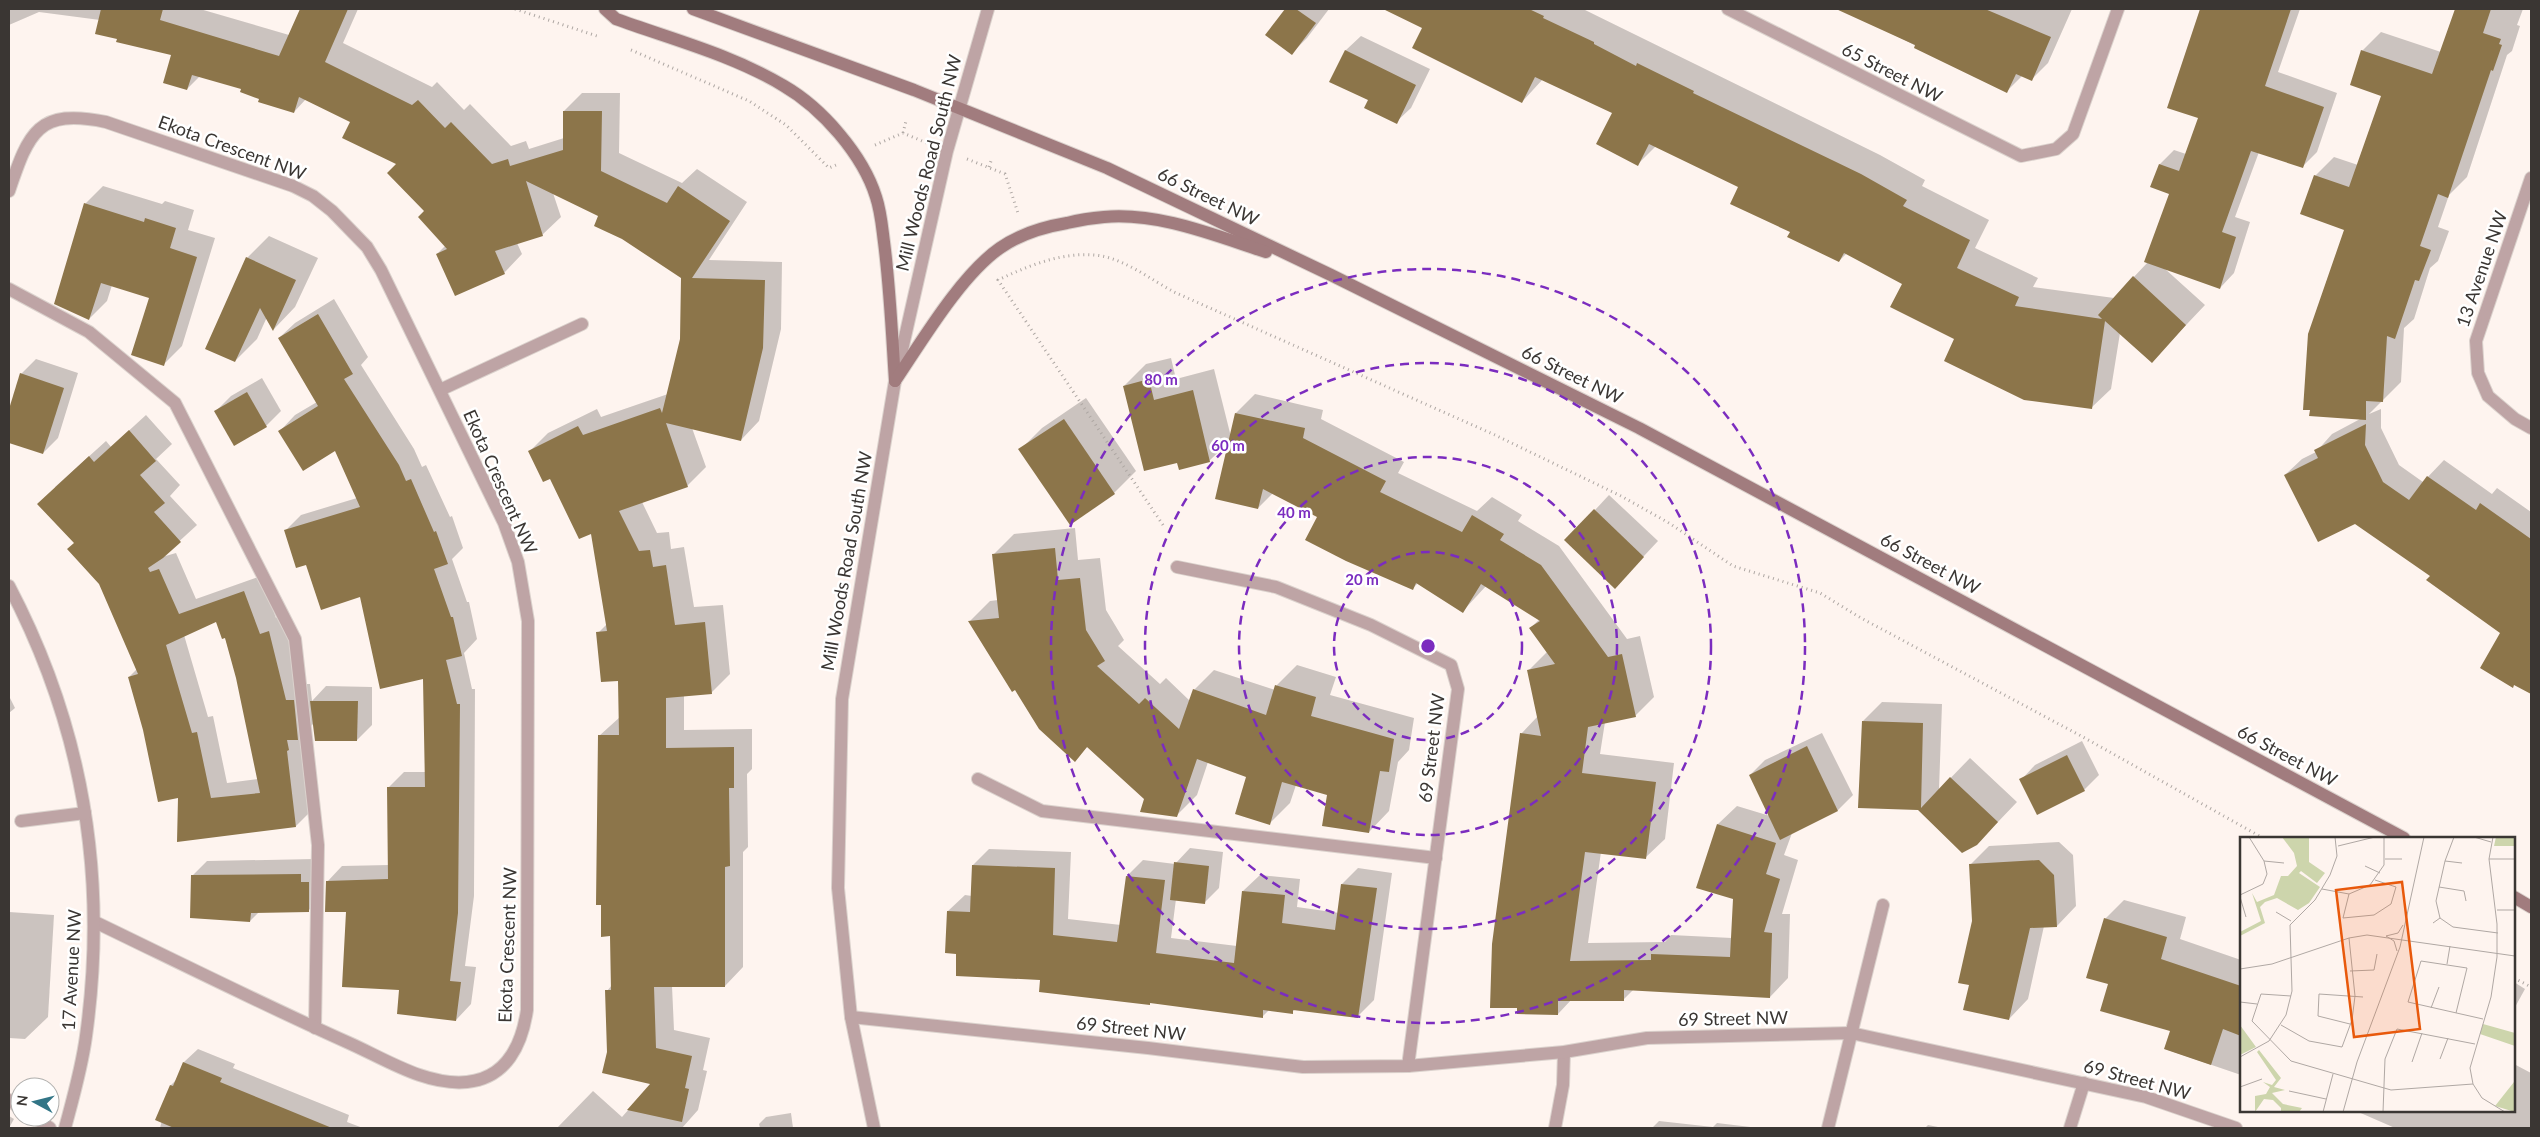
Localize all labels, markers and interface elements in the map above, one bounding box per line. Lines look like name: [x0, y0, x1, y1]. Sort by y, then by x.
street label: 65 Street NW: [1839, 37, 1947, 107]
street label: Mill Woods Road South NW: [890, 52, 966, 273]
street label: Ekota Crescent NW: [155, 110, 310, 184]
street label: 66 Street NW: [1154, 162, 1263, 230]
street label: 13 Avenue NW: [2451, 207, 2511, 330]
street label: 66 Street NW: [1518, 340, 1627, 408]
text: 80 m: [1144, 370, 1178, 388]
street label: Ekota Crescent NW: [459, 406, 543, 558]
text: 60 m: [1211, 436, 1245, 454]
street label: Mill Woods Road South NW: [816, 449, 876, 672]
text: 40 m: [1277, 503, 1311, 521]
street label: 66 Street NW: [1877, 528, 1984, 599]
text: 20 m: [1345, 570, 1379, 588]
centre of rings: [1419, 637, 1437, 655]
street label: 69 Street NW: [1413, 692, 1449, 804]
street label: 66 Street NW: [2234, 720, 2341, 791]
inset map: [2240, 837, 2515, 1112]
street label: Ekota Crescent NW: [493, 866, 521, 1023]
street label: 17 Avenue NW: [57, 908, 85, 1031]
street label: 69 Street NW: [1678, 1006, 1788, 1030]
street label: 69 Street NW: [1075, 1011, 1187, 1045]
street label: 69 Street NW: [2081, 1054, 2194, 1104]
north arrow: [10, 1077, 60, 1127]
text: N: [13, 1094, 31, 1107]

